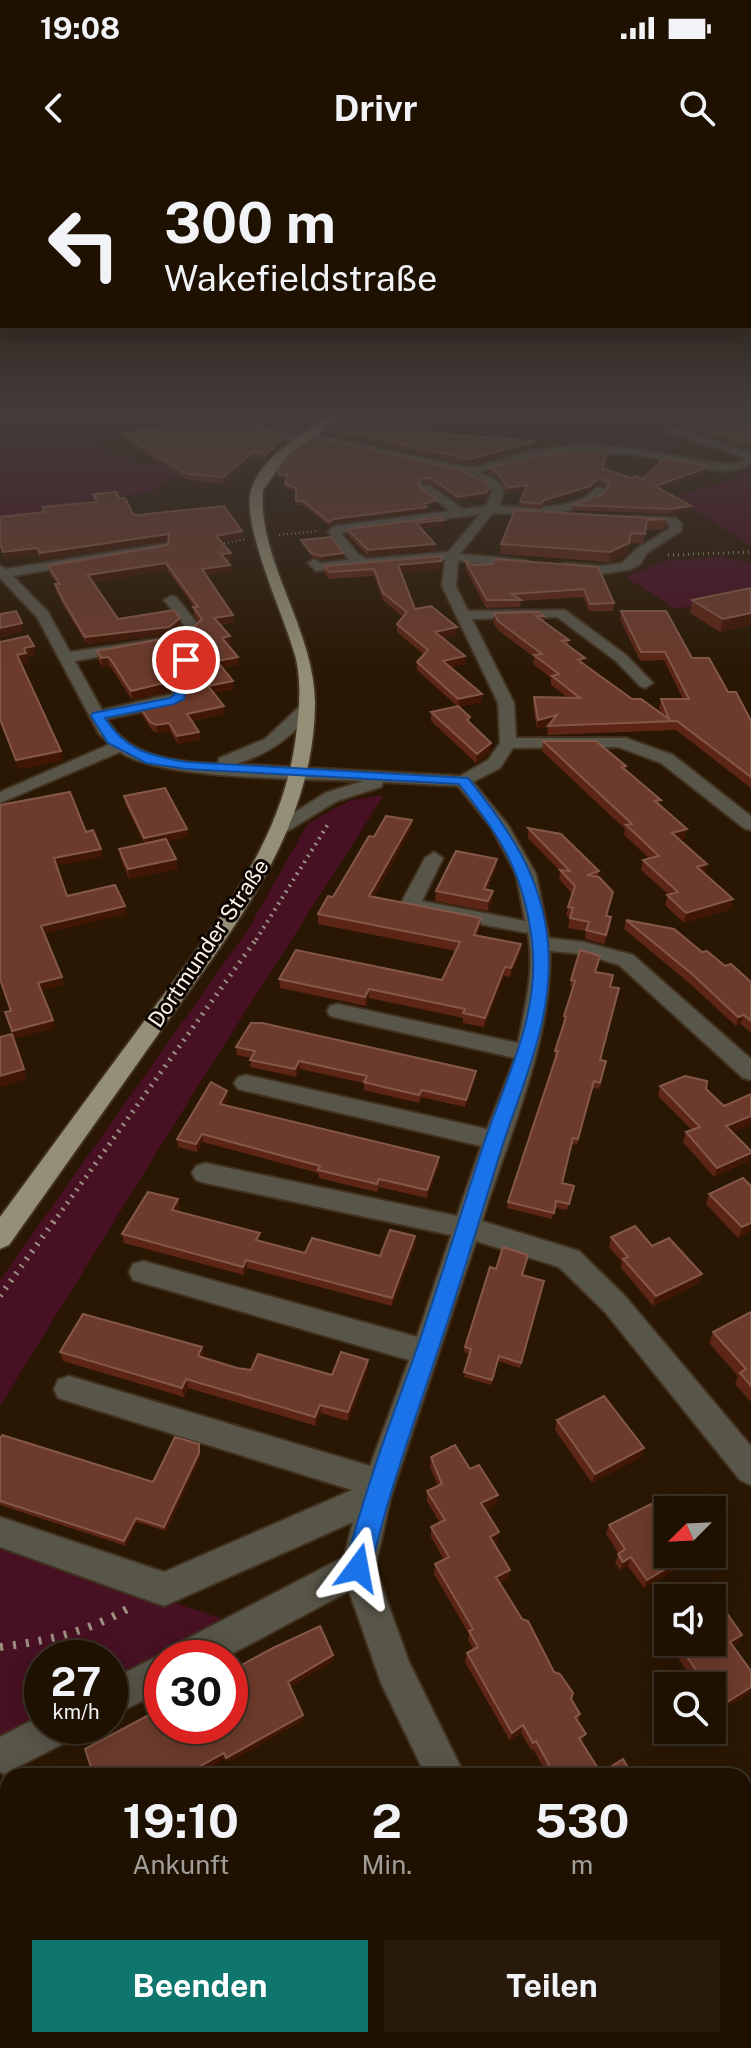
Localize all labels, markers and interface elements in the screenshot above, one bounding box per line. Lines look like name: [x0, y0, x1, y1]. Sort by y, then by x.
text: 19:08: [40, 10, 120, 46]
icon: back: [32, 86, 76, 130]
icon: search: [675, 86, 719, 130]
text: Drivr: [334, 87, 417, 129]
text: 300 m: [164, 190, 336, 256]
icon: left: [32, 192, 136, 296]
text: Wakefieldstraße: [164, 257, 437, 299]
pin: [152, 626, 220, 694]
icon: arrive: [164, 638, 208, 682]
street label: Dortmunder Straße: [142, 854, 274, 1032]
north arrow: [654, 1496, 726, 1568]
map controls: [654, 1496, 726, 1744]
position arrow: [316, 1526, 400, 1610]
button: sound: [654, 1584, 726, 1656]
speed limit sign: 30: [144, 1640, 248, 1744]
text: 27: [51, 1658, 101, 1705]
button: search: [654, 1672, 726, 1744]
text: km/h: [52, 1700, 100, 1724]
text: 19:10: [122, 1792, 239, 1849]
text: 2: [372, 1792, 402, 1849]
text: 530: [534, 1792, 630, 1849]
text: Ankunft: [132, 1849, 229, 1880]
text: Min.: [362, 1849, 412, 1880]
text: m: [571, 1849, 593, 1880]
button: Beenden: [32, 1940, 368, 2032]
button: Teilen: [384, 1940, 720, 2032]

